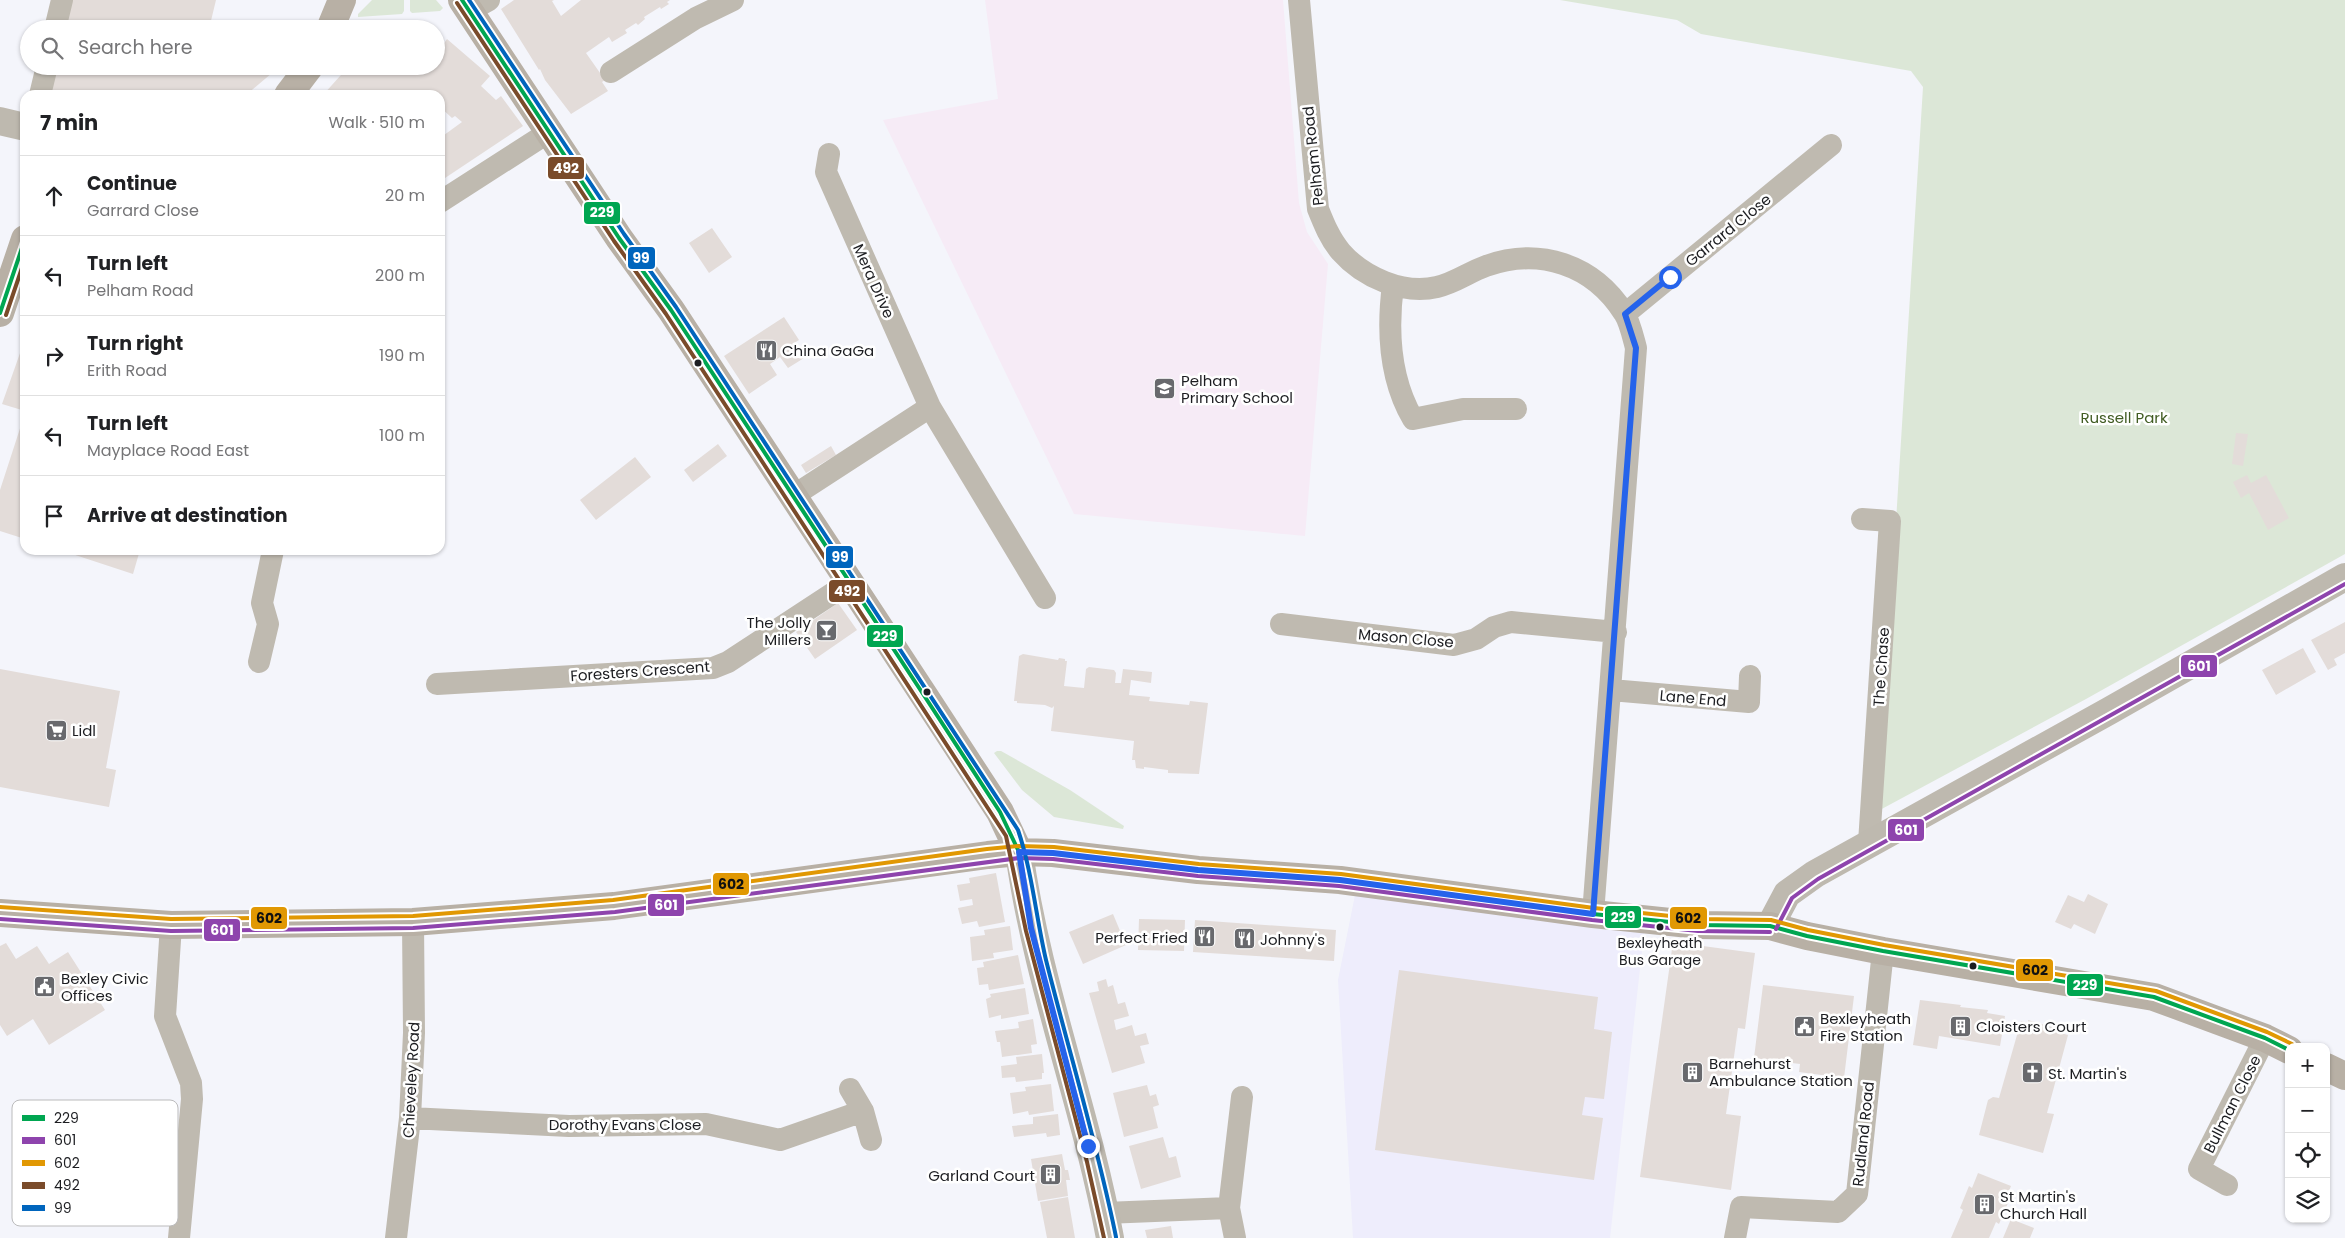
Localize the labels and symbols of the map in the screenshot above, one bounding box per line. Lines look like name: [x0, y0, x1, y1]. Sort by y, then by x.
street label: Pelham Road: [1297, 105, 1329, 207]
line badge: 492: [547, 156, 585, 180]
text: 492: [553, 158, 579, 178]
street label: Garrard Close: [1681, 189, 1775, 271]
line badge: 229: [583, 201, 621, 225]
text: 229: [590, 202, 614, 222]
street label: Mera Drive: [848, 240, 900, 322]
line badge: 99: [627, 246, 656, 270]
text: 99: [632, 248, 650, 268]
route start: [1659, 266, 1682, 289]
restaurant icon: China GaGa: [754, 338, 778, 362]
place label: China GaGa: [782, 340, 874, 361]
unlabelled marker: [693, 358, 703, 368]
place label: Pelham Primary School: [1181, 370, 1293, 408]
school or university icon: Pelham Primary School: [1153, 377, 1177, 401]
park label: Russell Park: [2080, 407, 2168, 428]
line badge: 99: [825, 545, 854, 569]
text: 99: [831, 547, 849, 567]
line badge: 492: [828, 579, 866, 603]
text: 492: [834, 581, 860, 601]
place label: The Jolly Millers: [747, 612, 812, 650]
bar icon: The Jolly Millers: [815, 619, 839, 643]
street label: Mason Close: [1357, 623, 1455, 653]
line badge: 229: [866, 624, 904, 648]
text: 229: [873, 626, 897, 646]
street label: The Chase: [1868, 627, 1894, 707]
line badge: 601: [2180, 654, 2218, 678]
street label: Foresters Crescent: [570, 656, 710, 686]
text: 601: [2187, 656, 2211, 676]
street label: Lane End: [1659, 685, 1727, 711]
unlabelled marker: [922, 687, 932, 697]
supermarket icon: Lidl: [44, 718, 68, 742]
place label: Lidl: [72, 720, 96, 741]
line badge: 601: [1887, 818, 1925, 842]
text: 601: [1894, 820, 1918, 840]
line badge: 602: [712, 872, 750, 896]
text: 602: [718, 874, 744, 894]
line badge: 601: [647, 893, 685, 917]
text: 601: [654, 895, 678, 915]
line badge: 229: [1604, 905, 1642, 929]
line badge: 602: [250, 906, 288, 930]
line badge: 602: [1669, 906, 1708, 930]
text: 229: [1611, 907, 1635, 927]
text: 602: [256, 908, 282, 928]
text: 602: [1675, 908, 1701, 928]
line badge: 601: [203, 918, 241, 942]
text: 601: [210, 920, 234, 940]
marker: Bexleyheath Bus Garage: [1655, 922, 1665, 932]
restaurant icon: Perfect Fried: [1192, 925, 1216, 949]
place label: Perfect Fried: [1095, 927, 1188, 948]
restaurant icon: Johnny's: [1232, 927, 1256, 951]
place label: Johnny's: [1260, 929, 1325, 950]
place label: Bexleyheath Bus Garage: [1617, 933, 1703, 970]
line badge: 602: [2015, 958, 2054, 982]
text: 602: [2022, 960, 2048, 980]
unlabelled marker: [1968, 961, 1978, 971]
place label: Bexley Civic Offices: [61, 968, 149, 1006]
line badge: 229: [2066, 973, 2104, 997]
public building icon: Bexley Civic Offices: [33, 975, 57, 999]
text: 229: [2073, 975, 2097, 995]
place label: Bexleyheath Fire Station: [1820, 1008, 1911, 1046]
building icon: Cloisters Court: [1948, 1014, 1972, 1038]
public building icon: Bexleyheath Fire Station: [1792, 1015, 1816, 1039]
place label: Cloisters Court: [1976, 1016, 2086, 1037]
street label: Chieveley Road: [397, 1021, 425, 1139]
street label: Bullman Close: [2198, 1051, 2266, 1157]
place label: Barnehurst Ambulance Station: [1709, 1053, 1853, 1091]
building icon: Barnehurst Ambulance Station: [1681, 1060, 1705, 1084]
church icon: St. Martin's: [2020, 1061, 2044, 1085]
place label: St. Martin's: [2048, 1063, 2127, 1084]
street label: Rudland Road: [1847, 1080, 1879, 1188]
legend: [12, 1100, 178, 1226]
text: 229: [54, 1108, 79, 1128]
street label: Dorothy Evans Close: [549, 1114, 701, 1135]
text: 601: [54, 1130, 76, 1150]
route end: [1077, 1135, 1100, 1158]
text: 602: [54, 1153, 80, 1173]
building icon: Garland Court: [1039, 1163, 1063, 1187]
place label: Garland Court: [928, 1165, 1035, 1186]
text: 492: [54, 1175, 80, 1195]
place label: St Martin's Church Hall: [2000, 1186, 2087, 1224]
building icon: St Martin's Church Hall: [1972, 1193, 1996, 1217]
text: 99: [54, 1198, 72, 1218]

